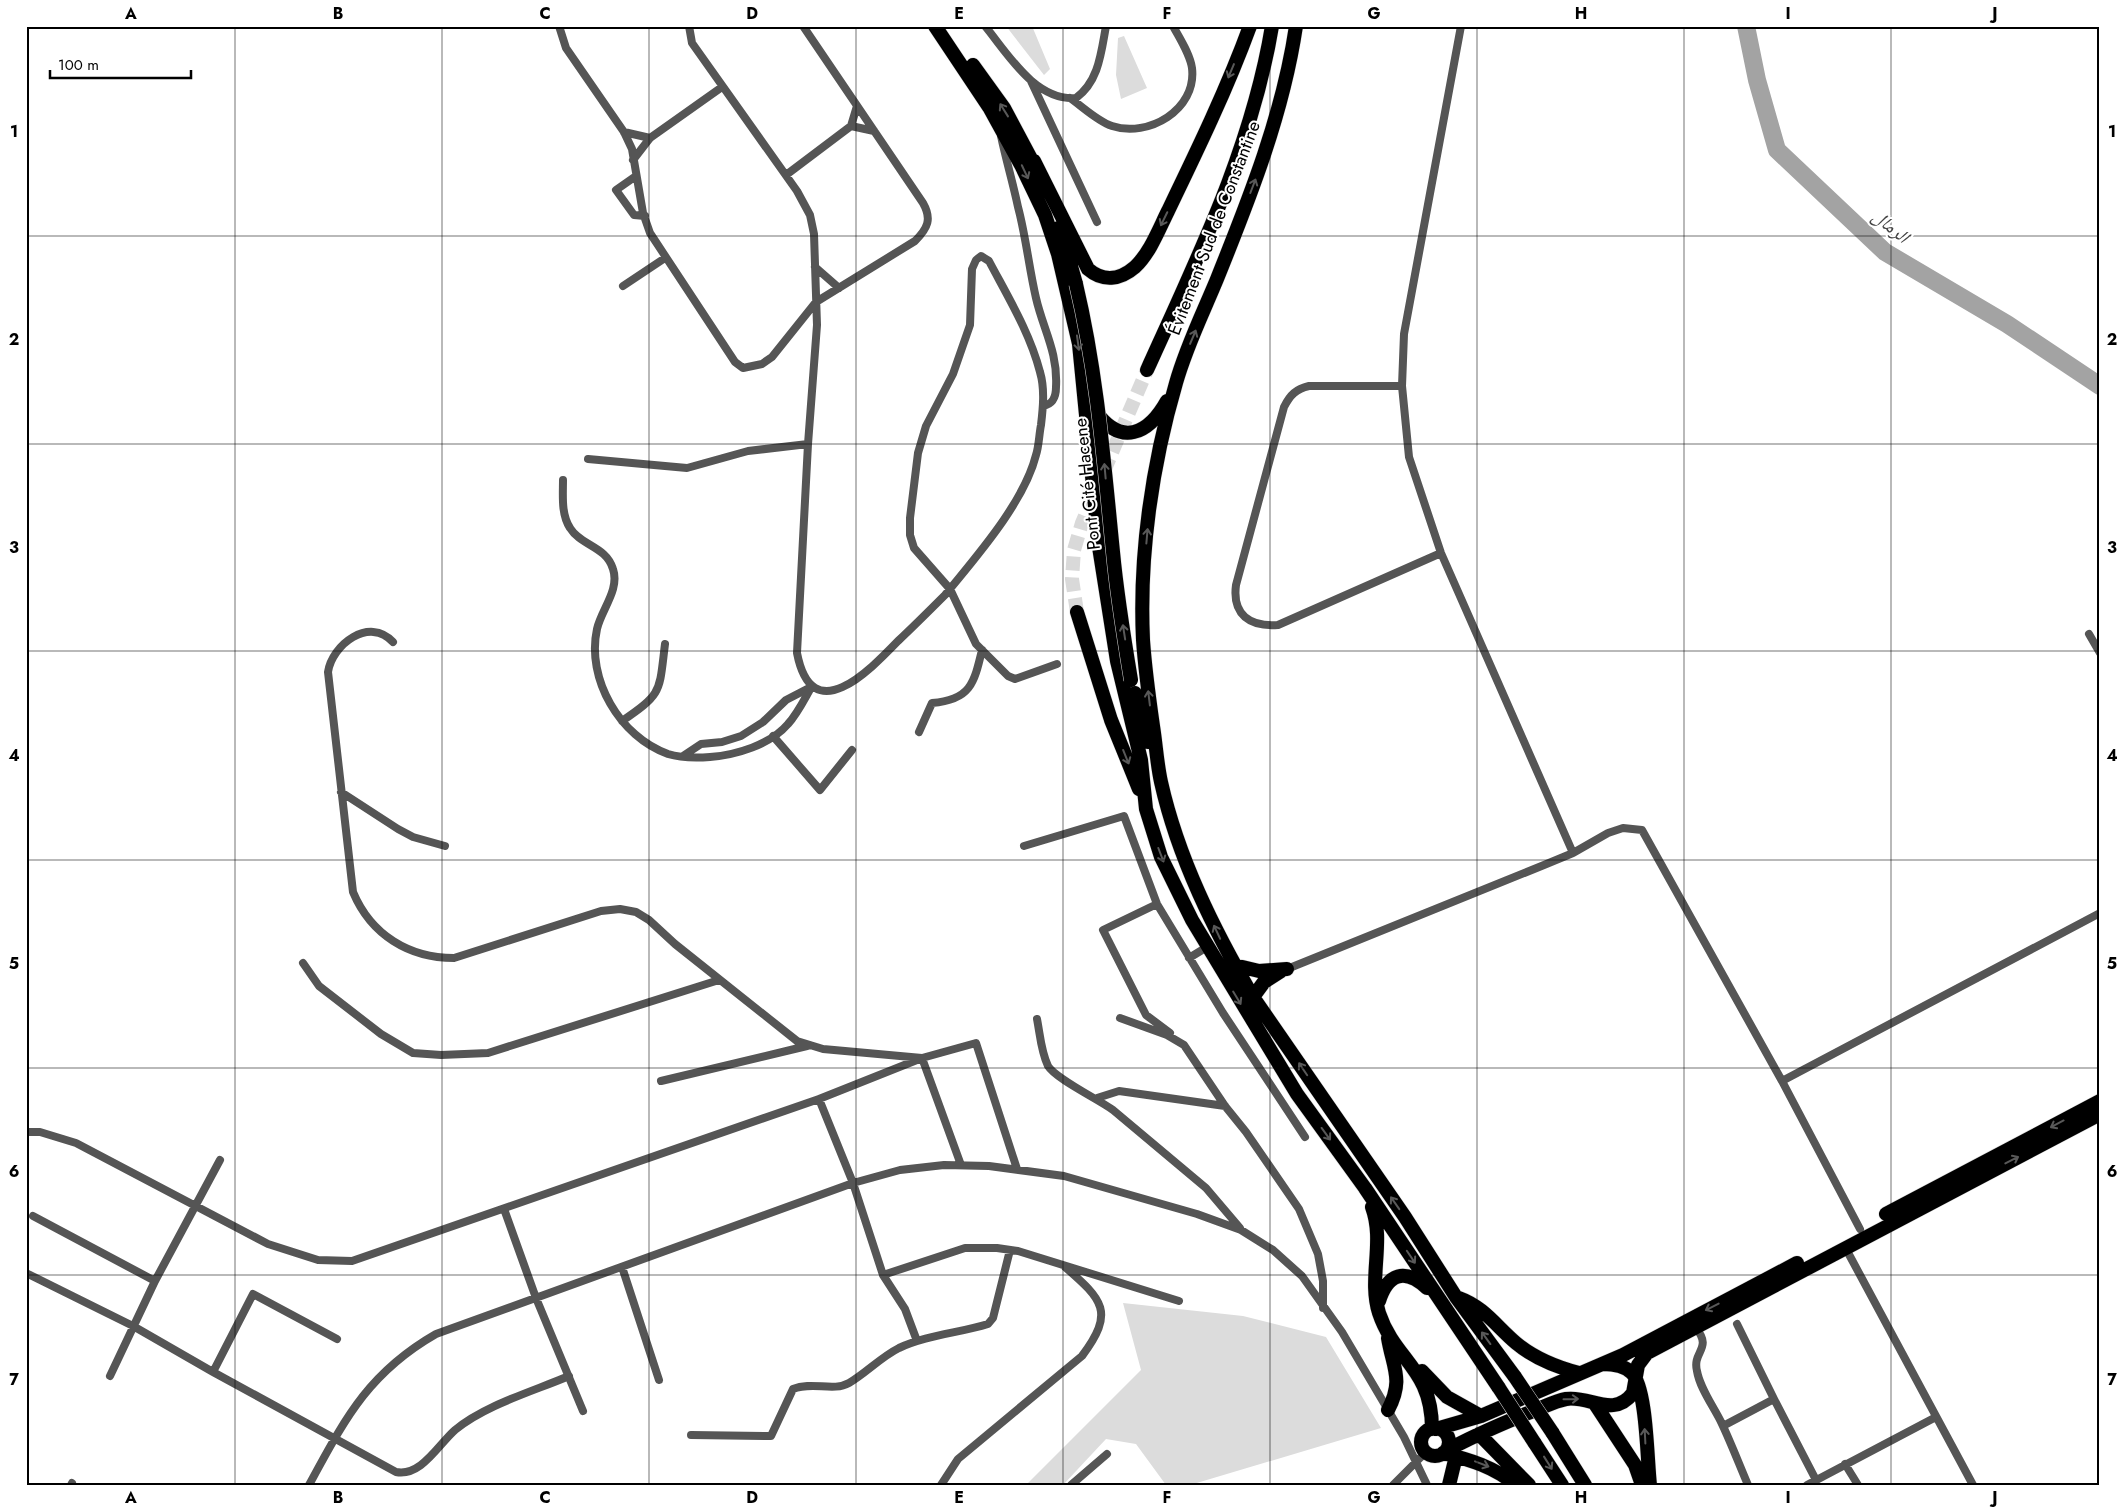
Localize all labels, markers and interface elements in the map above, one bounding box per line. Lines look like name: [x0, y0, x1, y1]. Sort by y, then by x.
text: A: [124, 2, 137, 25]
text: B: [333, 2, 343, 25]
text: C: [539, 2, 551, 25]
text: D: [746, 2, 758, 25]
text: E: [954, 2, 964, 25]
text: F: [1163, 2, 1171, 25]
text: G: [1367, 2, 1381, 25]
text: H: [1575, 2, 1587, 25]
text: I: [1785, 2, 1791, 25]
text: J: [1989, 2, 1998, 25]
scale bar: [50, 48, 191, 80]
text: 100 m: [58, 54, 99, 76]
one-way arrow: [1226, 63, 1236, 78]
one-way arrow: [999, 104, 1009, 118]
street label: Évitement Sud de Constantine: [1161, 117, 1267, 339]
text: 1: [10, 120, 18, 143]
text: 1: [2108, 120, 2116, 143]
one-way arrow: [1020, 164, 1030, 179]
one-way arrow: [1249, 179, 1258, 194]
water label: الرمال: [1867, 203, 1917, 250]
one-way arrow: [1158, 211, 1168, 226]
text: 2: [9, 328, 19, 351]
text: 2: [2107, 328, 2117, 351]
one-way arrow: [1189, 330, 1198, 345]
one-way arrow: [1074, 334, 1084, 350]
street label: Pont Cité Hacene: [1067, 417, 1107, 551]
one-way arrow: [1101, 463, 1110, 479]
one-way arrow: [1142, 528, 1152, 544]
text: 3: [9, 536, 19, 559]
text: 3: [2107, 536, 2117, 559]
one-way arrow: [1118, 625, 1128, 641]
one-way arrow: [1144, 690, 1154, 706]
text: 4: [8, 744, 20, 767]
text: 4: [2106, 744, 2118, 767]
one-way arrow: [1123, 750, 1132, 765]
one-way arrow: [1157, 847, 1166, 862]
one-way arrow: [1212, 924, 1222, 939]
text: 5: [9, 952, 19, 975]
text: 5: [2107, 952, 2117, 975]
one-way arrow: [1233, 991, 1243, 1005]
one-way arrow: [1298, 1063, 1308, 1077]
one-way arrow: [2049, 1119, 2064, 1129]
one-way arrow: [1321, 1127, 1331, 1141]
one-way arrow: [2004, 1155, 2019, 1164]
text: 6: [9, 1160, 19, 1183]
text: 6: [2107, 1160, 2117, 1183]
one-way arrow: [1390, 1197, 1400, 1211]
one-way arrow: [1406, 1250, 1416, 1264]
one-way arrow: [1705, 1303, 1720, 1312]
one-way arrow: [1481, 1331, 1491, 1345]
text: 7: [9, 1368, 19, 1391]
text: 7: [2107, 1368, 2117, 1391]
one-way arrow: [1563, 1394, 1579, 1404]
one-way arrow: [1640, 1429, 1649, 1445]
one-way arrow: [1543, 1456, 1553, 1470]
one-way arrow: [1474, 1460, 1489, 1469]
text: A: [124, 1486, 137, 1509]
text: B: [333, 1486, 343, 1509]
text: C: [539, 1486, 551, 1509]
text: D: [746, 1486, 758, 1509]
text: E: [954, 1486, 964, 1509]
text: F: [1163, 1486, 1171, 1509]
text: G: [1367, 1486, 1381, 1509]
text: H: [1575, 1486, 1587, 1509]
text: I: [1785, 1486, 1791, 1509]
text: J: [1989, 1486, 1998, 1509]

